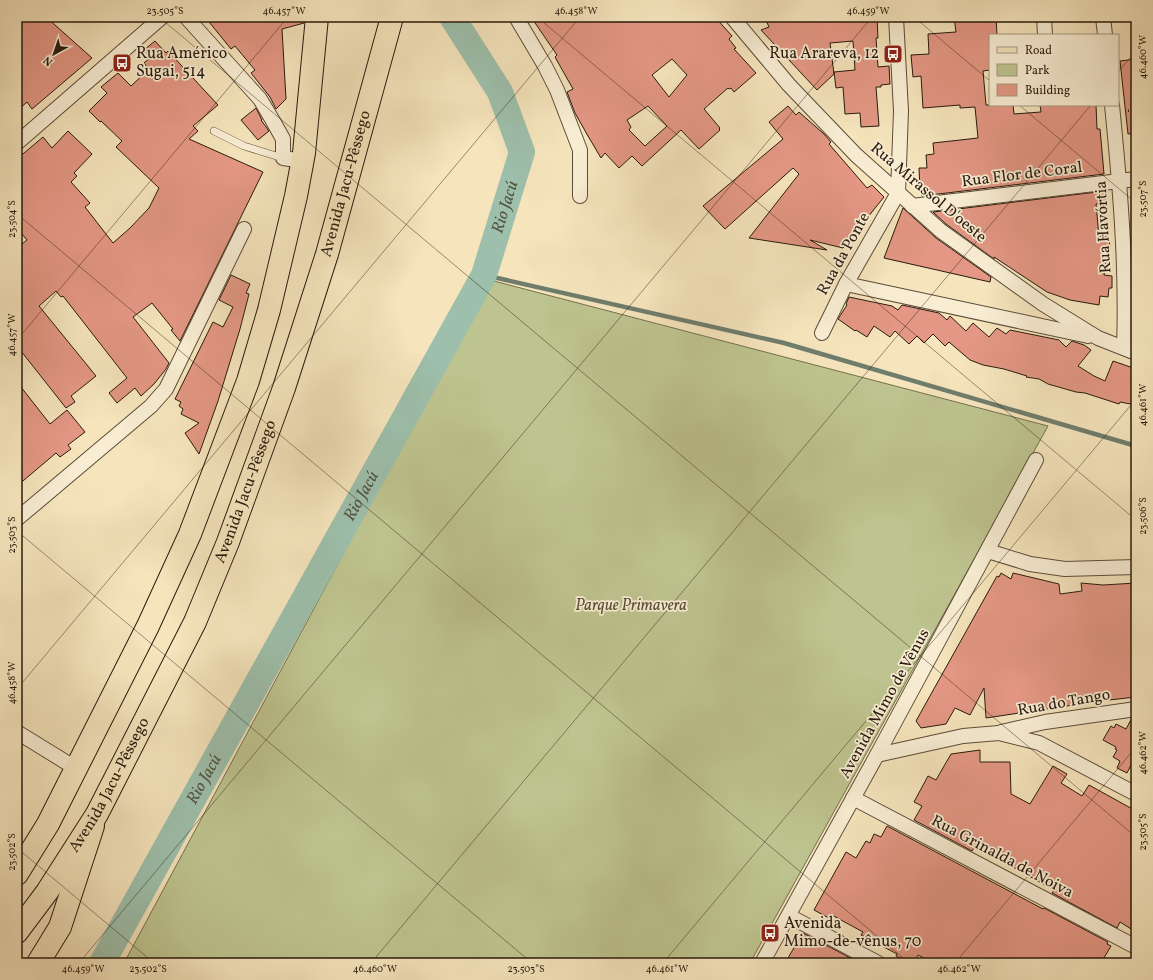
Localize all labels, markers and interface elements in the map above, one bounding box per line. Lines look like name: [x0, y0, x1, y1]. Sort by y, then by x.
text: 23.505°S: [146, 4, 184, 18]
text: 46.457°W: [263, 4, 305, 18]
text: 46.458°W: [554, 4, 598, 18]
text: 46.459°W: [847, 4, 889, 18]
north arrow: [34, 34, 74, 74]
legend: [989, 34, 1119, 106]
text: 46.460°W: [1136, 35, 1150, 79]
place label: Rua Américo Sugai, 514: [136, 43, 227, 83]
place label: Rua Arareva, 12: [769, 43, 879, 65]
bus stop icon: Rua Arareva, 12: [882, 43, 904, 65]
text: Road: [1025, 43, 1052, 59]
text: N: [41, 52, 56, 69]
bus stop icon: Rua Américo Sugai, 514: [111, 52, 133, 74]
text: Park: [1025, 63, 1050, 79]
text: Building: [1025, 83, 1070, 99]
street label: Avenida Jacu-Pêssego: [316, 108, 377, 260]
street label: Rua Mirassol D'oeste: [865, 138, 991, 248]
street label: Rua Flor de Coral: [960, 157, 1084, 193]
water label: Rio Jacú: [486, 178, 524, 236]
street label: Rua Havórtia: [1091, 180, 1117, 274]
text: 23.507°S: [1136, 180, 1150, 218]
text: 23.504°S: [5, 200, 19, 238]
street label: Rua da Ponte: [812, 209, 876, 299]
text: 46.457°W: [5, 314, 19, 356]
text: 46.461°W: [1136, 384, 1150, 426]
street label: Avenida Jacu-Pêssego: [209, 417, 282, 567]
water label: Rio Jacú: [338, 467, 385, 525]
text: 23.506°S: [1136, 497, 1150, 535]
text: 23.503°S: [5, 516, 19, 554]
park label: Parque Primavera: [575, 595, 687, 617]
street label: Avenida Mimo de Vênus: [835, 625, 936, 783]
text: 46.458°W: [5, 661, 19, 705]
street label: Rua do Tango: [1016, 684, 1112, 722]
street label: Avenida Jacu-Pêssego: [64, 714, 155, 857]
text: 46.462°W: [1136, 731, 1150, 775]
water label: Rio Jacú: [181, 750, 227, 809]
street label: Rua Grinalda de Noiva: [927, 810, 1077, 904]
text: 23.505°S: [1136, 813, 1150, 851]
text: 23.502°S: [5, 833, 19, 871]
place label: Avenida Mimo-de-vênus, 70: [784, 913, 921, 953]
bus stop icon: Avenida Mimo-de-vênus, 70: [759, 922, 781, 944]
text: 46.459°W: [62, 962, 104, 976]
text: 23.502°S: [129, 962, 167, 976]
text: 46.460°W: [353, 962, 397, 976]
text: 23.503°S: [507, 962, 545, 976]
text: 46.461°W: [646, 962, 688, 976]
text: 46.462°W: [937, 962, 981, 976]

